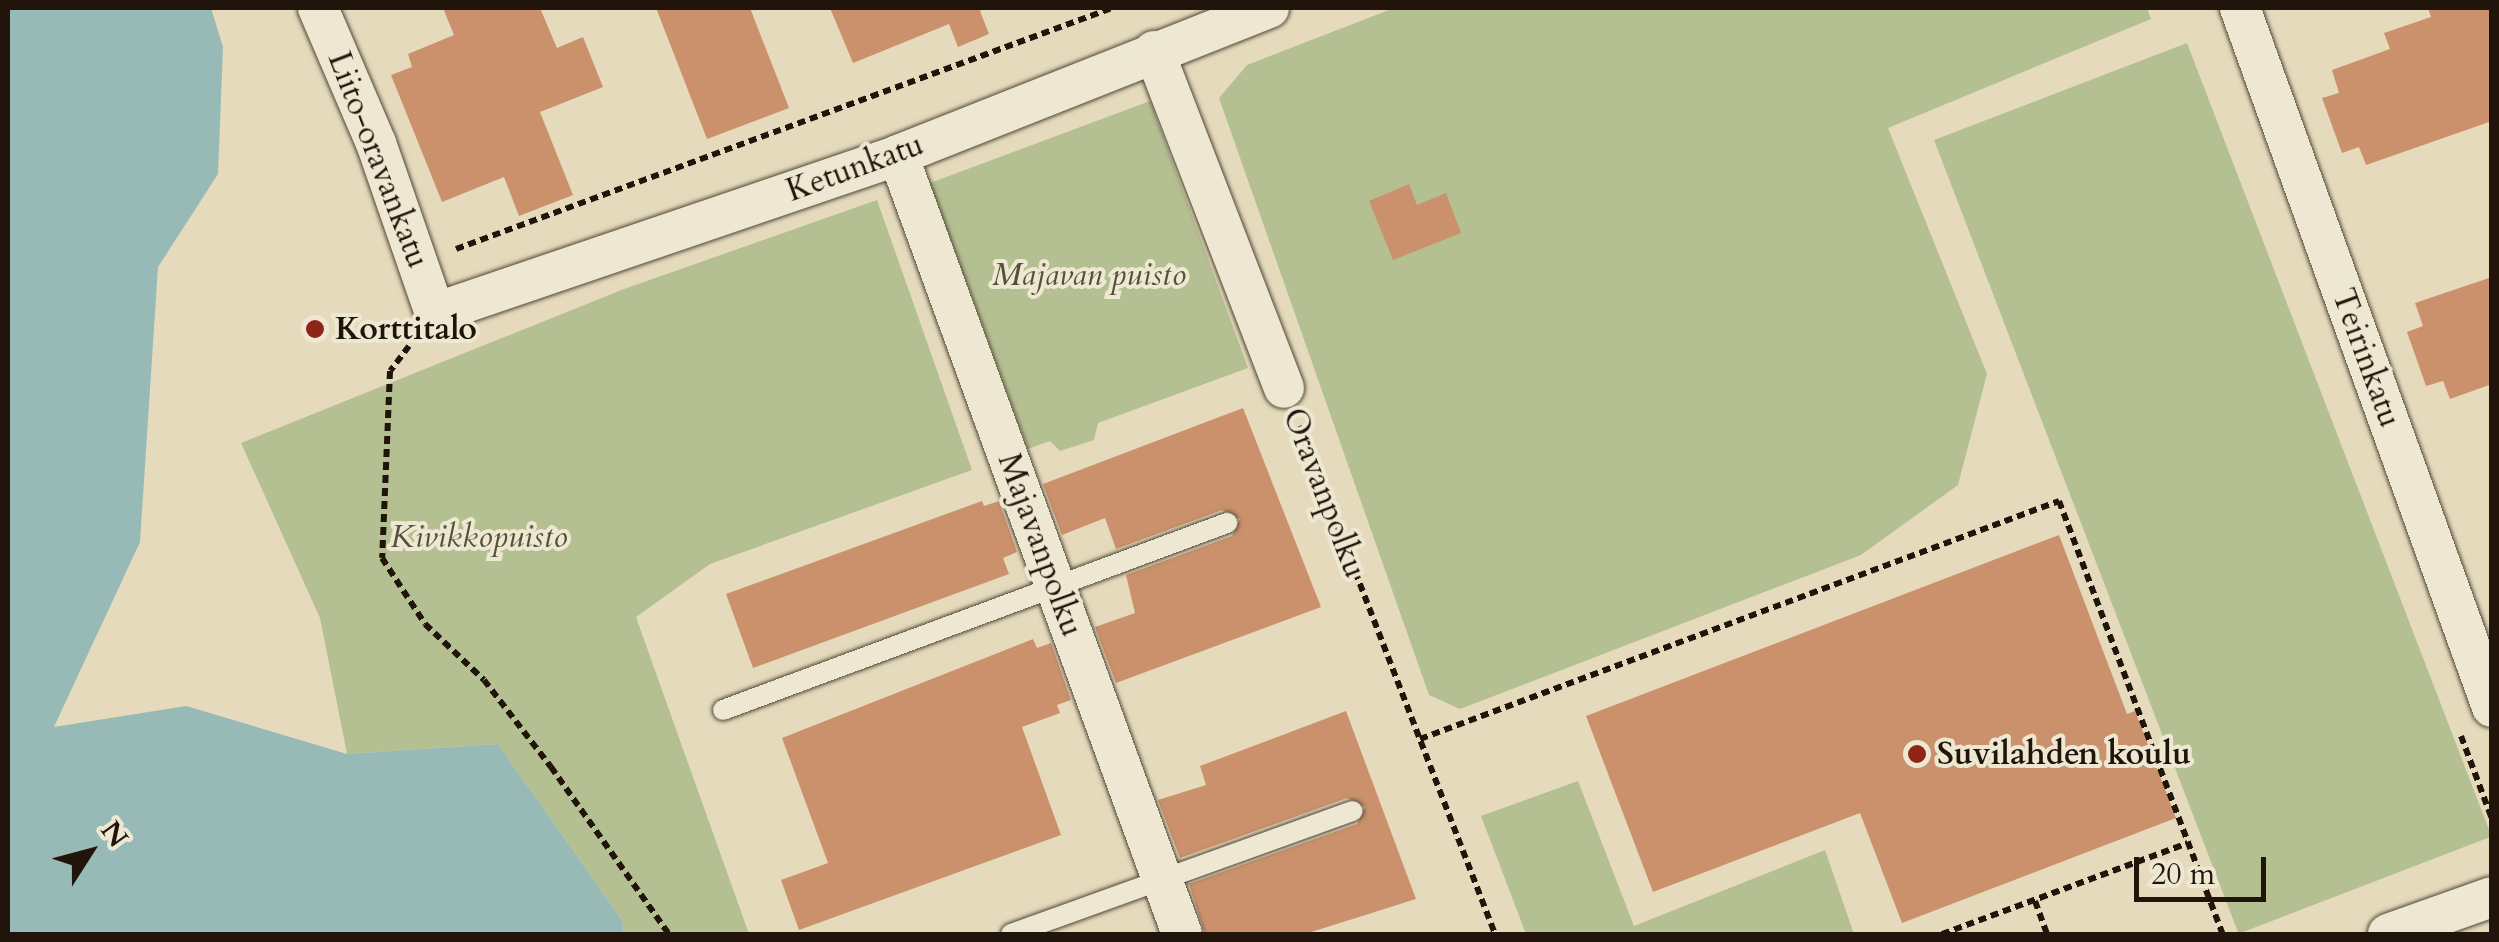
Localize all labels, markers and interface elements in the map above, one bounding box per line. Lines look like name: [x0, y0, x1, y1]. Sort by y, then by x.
street label: Liito-oravankatu: [319, 46, 437, 274]
street label: Ketunkatu: [781, 126, 929, 210]
park label: Majavan puisto: [992, 256, 1186, 294]
street label: Teirinkatu: [2323, 284, 2409, 432]
place label: Korttitalo: [335, 310, 477, 348]
marker: Korttitalo: [304, 318, 326, 340]
street label: Oravanpolku: [1274, 403, 1374, 583]
street label: Majavanpolku: [989, 448, 1091, 642]
park label: Kivikkopuisto: [390, 518, 568, 556]
place label: Suvilahden koulu: [1937, 735, 2191, 773]
marker: Suvilahden koulu: [1906, 743, 1928, 765]
north arrow: [40, 802, 140, 902]
text: N: [92, 813, 137, 855]
scale bar: [2139, 837, 2272, 899]
text: 20 m: [2151, 854, 2215, 895]

